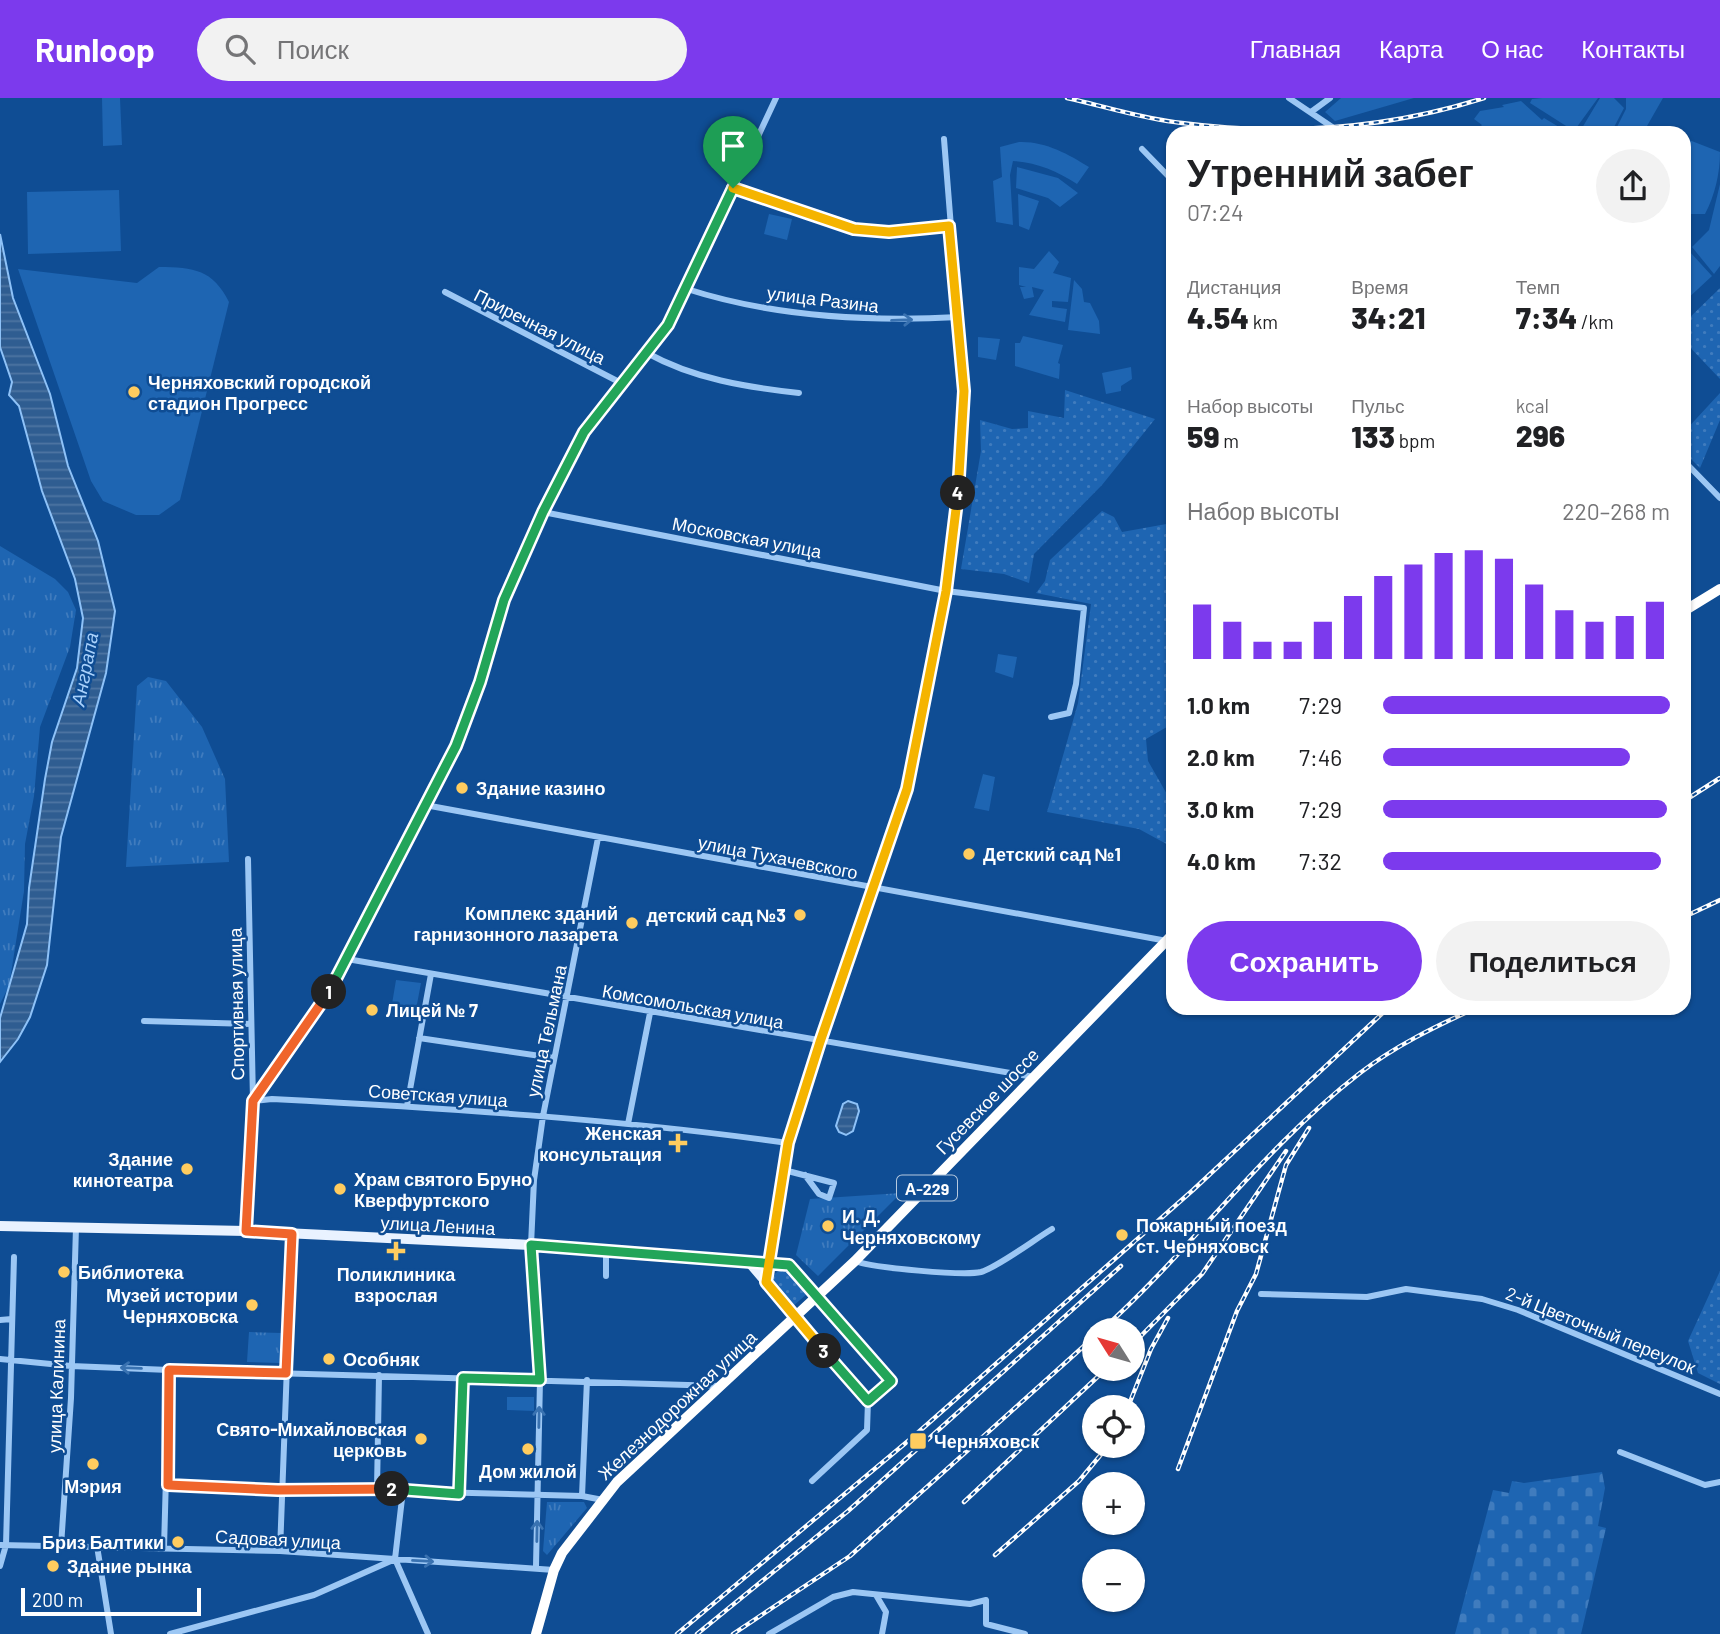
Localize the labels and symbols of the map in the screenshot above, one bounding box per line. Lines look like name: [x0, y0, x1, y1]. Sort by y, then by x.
pin: [703, 116, 763, 188]
street label: улица Разина: [766, 281, 881, 317]
street label: Приречная улица: [471, 283, 610, 369]
one-way arrow: [891, 314, 914, 327]
place label: Черняховский городской стадион Прогресс: [148, 371, 371, 414]
marker: Черняховский городской стадион Прогресс: [126, 384, 142, 400]
pin: 4: [940, 476, 976, 510]
street label: Московская улица: [670, 512, 825, 562]
water label: Анграпа: [65, 630, 102, 709]
place label: Здание казино: [476, 777, 605, 799]
marker: Здание казино: [454, 780, 470, 796]
street label: улица Тухачевского: [696, 831, 860, 883]
place label: Детский сад №1: [983, 843, 1121, 865]
marker: Детский сад №1: [961, 846, 977, 862]
place label: Комплекс зданий гарнизонного лазарета: [413, 902, 619, 945]
place label: детский сад №3: [646, 904, 786, 926]
marker: детский сад №3: [792, 907, 808, 923]
marker: Комплекс зданий гарнизонного лазарета: [624, 915, 640, 931]
street label: Спортивная улица: [224, 926, 248, 1081]
street label: улица Тельмана: [521, 962, 571, 1099]
pin: 1: [312, 974, 346, 1010]
street label: Комсомольская улица: [600, 979, 787, 1033]
place label: Лицей № 7: [386, 999, 478, 1021]
marker: Лицей № 7: [364, 1002, 380, 1018]
street label: Гусевское шоссе: [931, 1043, 1043, 1159]
street label: Советская улица: [367, 1079, 510, 1111]
place label: Женская консультация: [539, 1122, 662, 1165]
marker: Женская консультация: [668, 1133, 688, 1153]
place label: Здание кинотеатра: [73, 1148, 174, 1191]
marker: Здание кинотеатра: [179, 1161, 195, 1177]
place label: Храм святого Бруно Кверфуртского: [354, 1168, 532, 1211]
road number: А-229: [897, 1176, 957, 1200]
marker: Храм святого Бруно Кверфуртского: [332, 1181, 348, 1197]
place label: И. Д. Черняховскому: [842, 1205, 981, 1248]
street label: улица Ленина: [380, 1211, 497, 1239]
place label: Пожарный поезд ст. Черняховск: [1136, 1214, 1287, 1257]
marker: И. Д. Черняховскому: [820, 1218, 836, 1234]
marker: Пожарный поезд ст. Черняховск: [1114, 1227, 1130, 1243]
marker: Поликлиника взрослая: [386, 1241, 406, 1261]
place label: Библиотека: [78, 1261, 185, 1283]
place label: Поликлиника взрослая: [337, 1263, 456, 1306]
marker: Библиотека: [56, 1264, 72, 1280]
street label: 2-й Цветочный переулок: [1503, 1282, 1699, 1378]
place label: Музей истории Черняховска: [106, 1284, 239, 1327]
marker: Музей истории Черняховска: [244, 1297, 260, 1313]
street label: улица Калинина: [43, 1318, 69, 1453]
north arrow: [1082, 1318, 1144, 1381]
street label: Железнодорожная улица: [593, 1325, 762, 1484]
pin: 3: [806, 1334, 842, 1368]
place label: Особняк: [343, 1348, 421, 1370]
marker: Особняк: [321, 1351, 337, 1367]
one-way arrow: [120, 1362, 143, 1375]
one-way arrow: [532, 1406, 545, 1429]
place label: Свято-Михайловская церковь: [216, 1418, 407, 1461]
place label: Черняховск: [934, 1430, 1040, 1452]
marker: Свято-Михайловская церковь: [413, 1431, 429, 1447]
marker: Черняховск: [908, 1431, 928, 1451]
marker: Дом жилой: [520, 1441, 536, 1457]
marker: Мэрия: [85, 1456, 101, 1472]
place label: Дом жилой: [479, 1460, 577, 1482]
pin: 2: [374, 1472, 410, 1506]
place label: Мэрия: [64, 1475, 122, 1497]
one-way arrow: [530, 1520, 544, 1543]
street label: Садовая улица: [215, 1525, 342, 1553]
place label: Бриз Балтики: [42, 1531, 164, 1553]
marker: Бриз Балтики: [170, 1534, 186, 1550]
one-way arrow: [411, 1554, 434, 1567]
place label: Здание рынка: [67, 1555, 193, 1577]
marker: Здание рынка: [45, 1558, 61, 1574]
scale bar: [21, 1585, 201, 1617]

